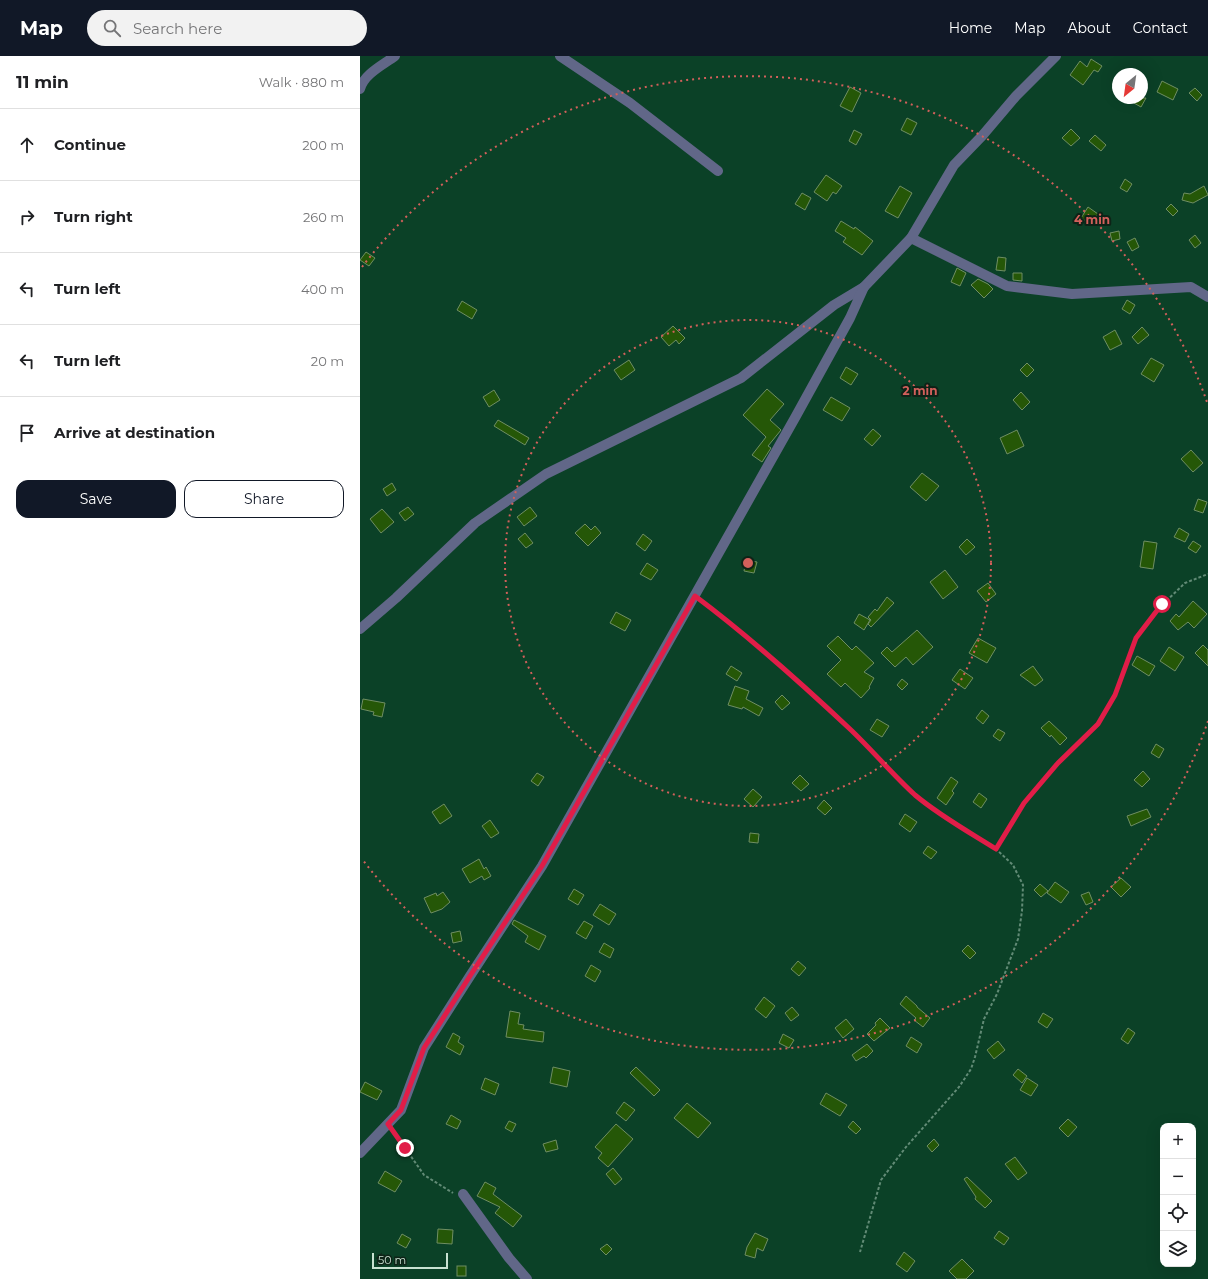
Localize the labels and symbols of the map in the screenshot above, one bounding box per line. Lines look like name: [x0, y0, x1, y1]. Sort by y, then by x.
north arrow: [1112, 68, 1148, 104]
text: 4 min: [1074, 212, 1110, 227]
text: 2 min: [903, 383, 937, 398]
centre of rings: [741, 556, 755, 570]
route start: [1153, 595, 1171, 613]
route end: [396, 1139, 414, 1157]
scale bar: [372, 1251, 448, 1270]

